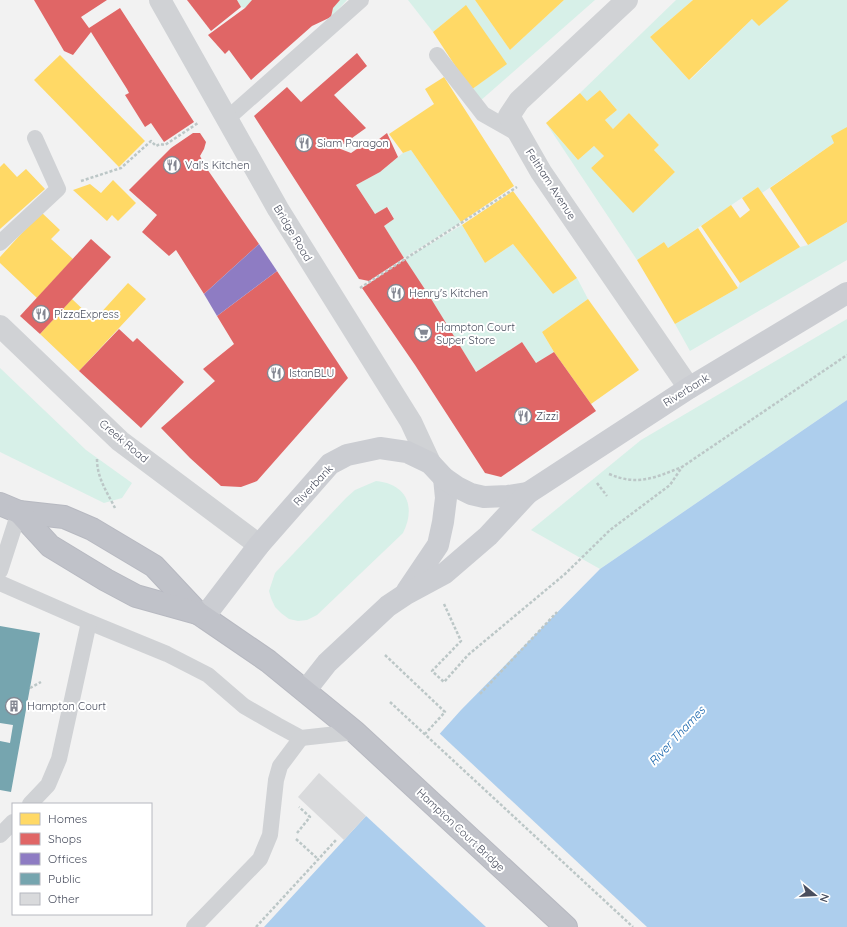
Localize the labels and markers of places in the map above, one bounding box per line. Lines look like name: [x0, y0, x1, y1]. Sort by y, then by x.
restaurant icon: Siam Paragon: [294, 133, 314, 153]
place label: Siam Paragon: [317, 136, 389, 150]
restaurant icon: Val's Kitchen: [162, 155, 182, 175]
place label: Val's Kitchen: [185, 158, 250, 172]
restaurant icon: Henry's Kitchen: [386, 283, 406, 303]
place label: Henry's Kitchen: [409, 286, 488, 300]
restaurant icon: PizzaExpress: [31, 304, 51, 324]
place label: PizzaExpress: [54, 307, 119, 321]
place label: Hampton Court Super Store: [436, 320, 515, 347]
supermarket icon: Hampton Court Super Store: [413, 323, 433, 343]
restaurant icon: IstanBLU: [266, 363, 286, 383]
place label: IstanBLU: [289, 366, 334, 380]
restaurant icon: Zizzi: [513, 406, 533, 426]
place label: Zizzi: [536, 409, 558, 423]
building icon: Hampton Court: [4, 696, 24, 716]
place label: Hampton Court: [27, 699, 106, 713]

